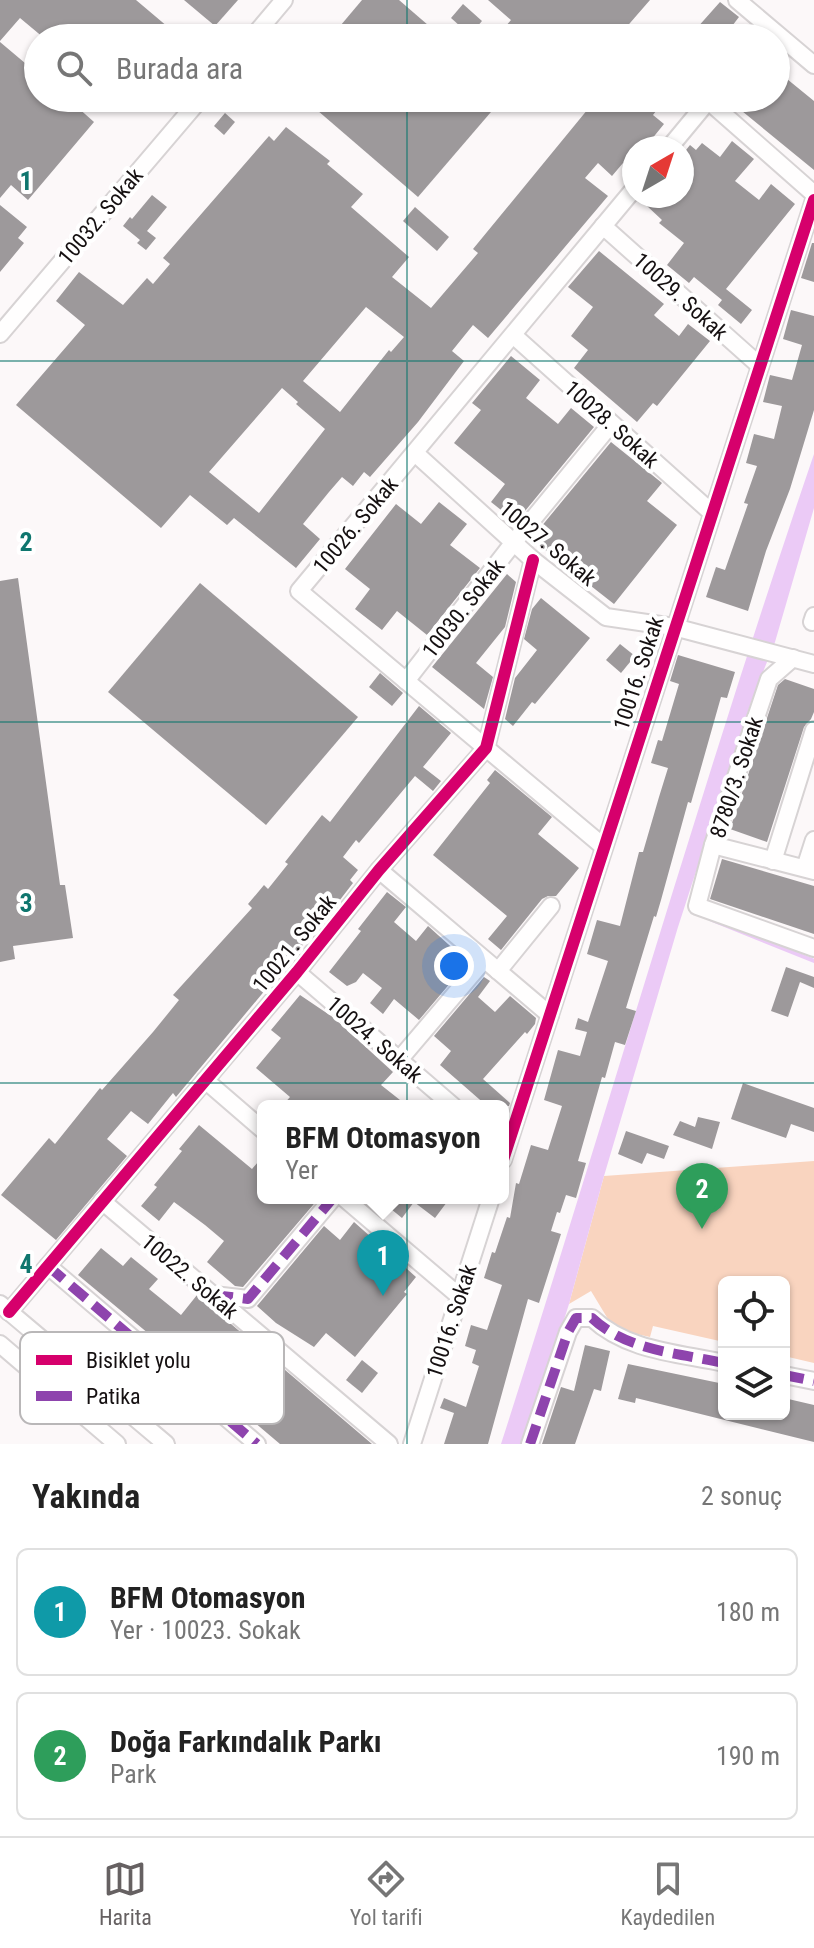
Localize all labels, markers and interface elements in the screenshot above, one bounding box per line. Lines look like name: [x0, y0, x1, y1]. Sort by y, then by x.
search box: [24, 24, 790, 112]
icon: search: [52, 46, 96, 90]
text: Burada ara: [116, 51, 243, 86]
north arrow: [622, 136, 694, 208]
street label: 10032. Sokak: [53, 163, 148, 270]
text: 1: [19, 166, 33, 196]
street label: 10029. Sokak: [628, 248, 733, 345]
street label: 10028. Sokak: [559, 376, 664, 473]
street label: 10026. Sokak: [308, 472, 403, 579]
street label: 10027. Sokak: [494, 496, 601, 591]
text: 2: [19, 527, 33, 557]
street label: 10030. Sokak: [417, 554, 510, 662]
street label: 10016. Sokak: [608, 613, 669, 733]
street label: 8780/3. Sokak: [705, 713, 768, 841]
text: 3: [19, 888, 33, 918]
street label: 10021. Sokak: [248, 890, 341, 997]
your location: [434, 946, 474, 986]
street label: 10024. Sokak: [322, 991, 427, 1088]
popup: [257, 1100, 509, 1204]
text: BFM Otomasyon: [285, 1120, 481, 1155]
text: Yer: [285, 1155, 318, 1185]
pin: 2: [676, 1163, 728, 1229]
street label: 10022. Sokak: [136, 1229, 243, 1324]
pin: 1: [357, 1230, 409, 1296]
text: 4: [19, 1249, 33, 1279]
street label: 10016. Sokak: [421, 1261, 482, 1381]
map controls: [718, 1276, 790, 1420]
button: locate: [718, 1276, 790, 1348]
legend: [20, 1332, 284, 1424]
text: Bisiklet yolu: [86, 1348, 191, 1373]
button: layers: [718, 1348, 790, 1420]
text: Patika: [86, 1384, 141, 1409]
text: Yakında: [32, 1476, 140, 1516]
text: 2 sonuç: [701, 1481, 782, 1511]
text: BFM Otomasyon: [110, 1580, 305, 1615]
text: 1: [53, 1597, 67, 1627]
text: 180 m: [716, 1597, 780, 1627]
text: Yer · 10023. Sokak: [110, 1615, 301, 1645]
text: Doğa Farkındalık Parkı: [110, 1724, 382, 1759]
text: 2: [53, 1741, 67, 1771]
text: 190 m: [716, 1741, 780, 1771]
text: Park: [110, 1759, 156, 1789]
tab: Harita: [99, 1857, 152, 1930]
tab: Yol tarifi: [350, 1857, 423, 1930]
tab: Kaydedilen: [620, 1857, 715, 1930]

